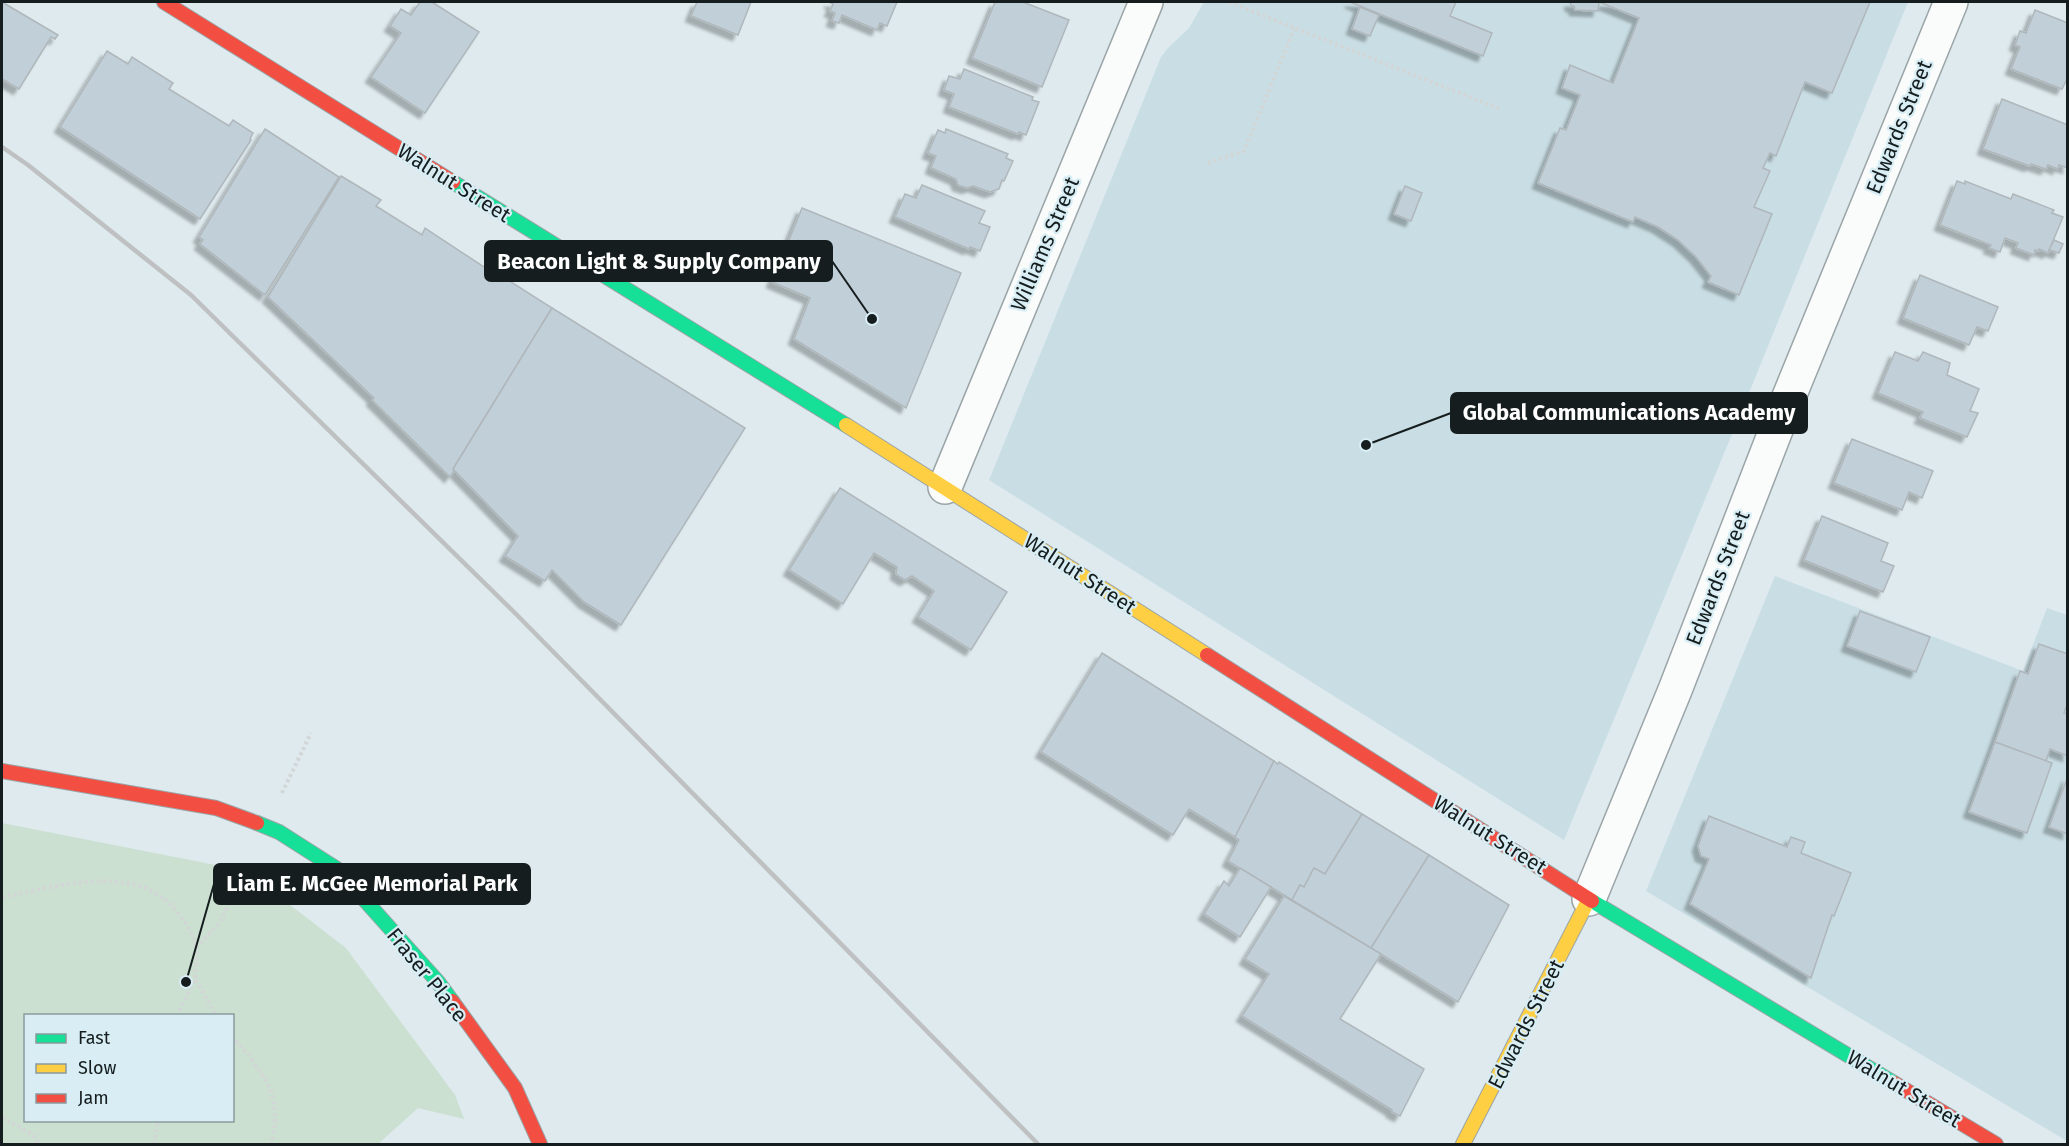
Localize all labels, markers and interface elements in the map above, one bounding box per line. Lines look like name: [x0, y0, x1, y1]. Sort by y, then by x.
street label: Edwards Street: [1860, 56, 1938, 198]
street label: Walnut Street: [393, 138, 516, 228]
street label: Williams Street: [1005, 173, 1085, 315]
callout: Beacon Light & Supply Company: [485, 241, 832, 281]
text: Beacon Light & Supply Company: [497, 248, 821, 275]
callout: Global Communications Academy: [1451, 393, 1807, 433]
text: Global Communications Academy: [1463, 399, 1796, 426]
street label: Edwards Street: [1680, 507, 1756, 649]
street label: Walnut Street: [1019, 528, 1141, 620]
street label: Walnut Street: [1429, 790, 1552, 880]
callout: Liam E. McGee Memorial Park: [214, 864, 530, 904]
text: Liam E. McGee Memorial Park: [226, 870, 519, 897]
street label: Fraser Place: [381, 923, 473, 1027]
street label: Edwards Street: [1482, 954, 1570, 1093]
legend: [24, 1014, 234, 1122]
text: Fast: [78, 1027, 111, 1049]
street label: Walnut Street: [1842, 1045, 1966, 1134]
text: Slow: [78, 1057, 117, 1079]
text: Jam: [78, 1087, 109, 1109]

